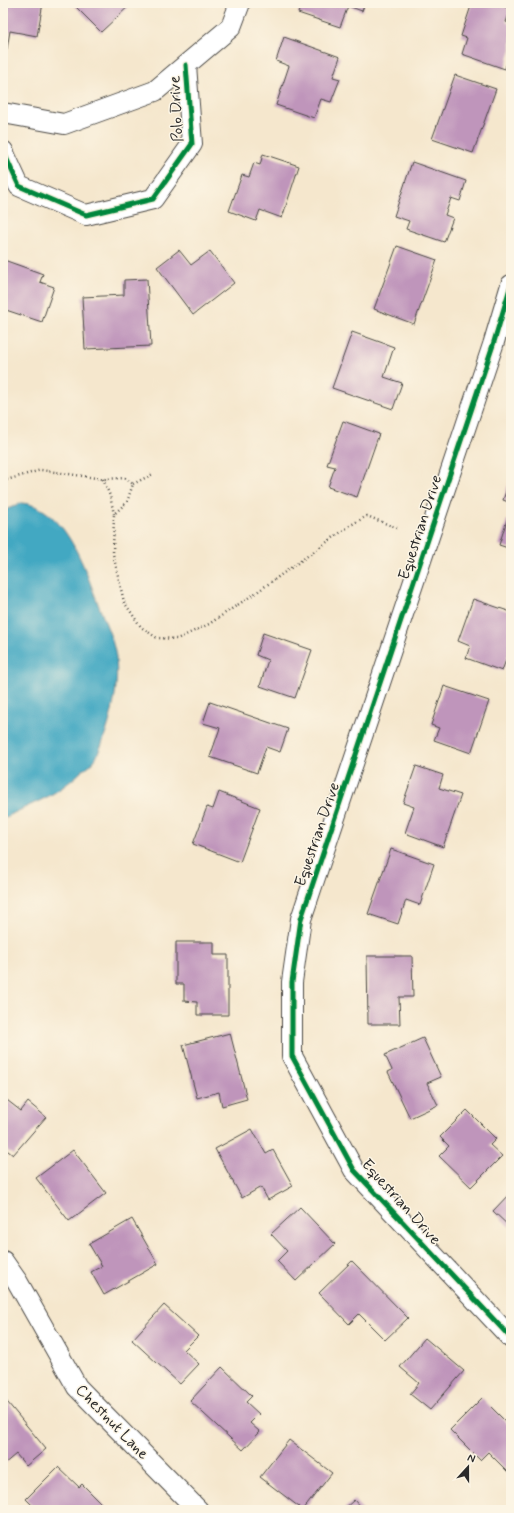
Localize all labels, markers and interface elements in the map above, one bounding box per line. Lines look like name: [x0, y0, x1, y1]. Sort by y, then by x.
street label: Polo Drive: [164, 75, 189, 143]
street label: Equestrian Drive: [394, 472, 447, 583]
street label: Equestrian Drive: [290, 779, 345, 890]
street label: Equestrian Drive: [357, 1154, 445, 1250]
street label: Chestnut Lane: [71, 1380, 154, 1465]
north arrow: [448, 1447, 488, 1487]
text: N: [465, 1451, 477, 1466]

